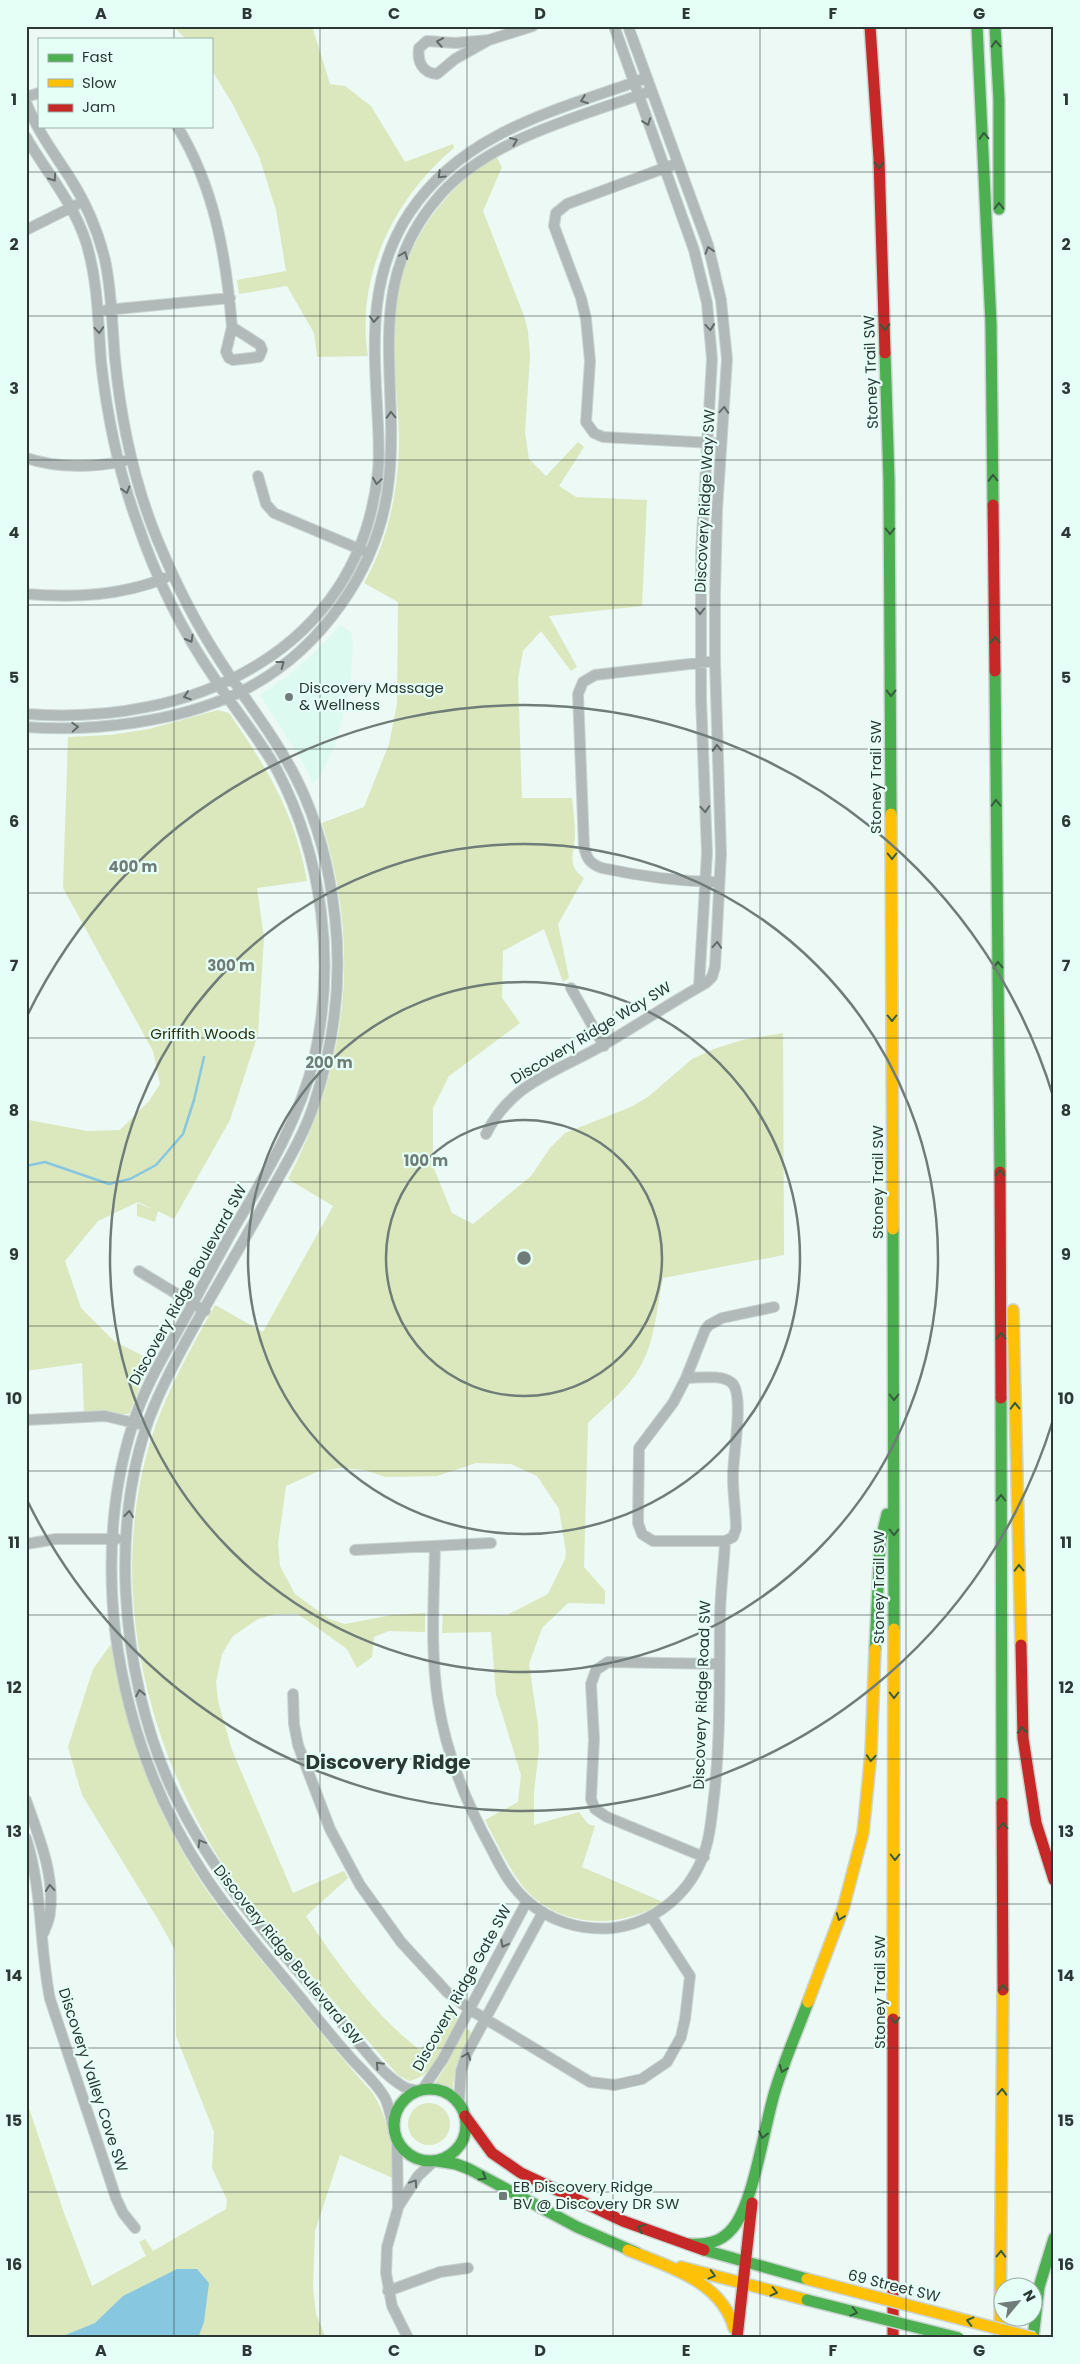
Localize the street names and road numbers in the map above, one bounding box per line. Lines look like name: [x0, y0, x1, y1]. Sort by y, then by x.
street label: Stoney Trail SW: [858, 314, 883, 429]
street label: Discovery Ridge Way SW: [689, 408, 720, 593]
street label: Stoney Trail SW: [865, 720, 886, 834]
street label: Discovery Ridge Way SW: [507, 976, 675, 1089]
street label: Stoney Trail SW: [867, 1125, 888, 1239]
street label: Discovery Ridge Boulevard SW: [124, 1180, 252, 1389]
street label: Stoney Trail SW: [868, 1530, 889, 1644]
street label: Discovery Ridge Road SW: [688, 1600, 715, 1790]
street label: Discovery Ridge Boulevard SW: [209, 1860, 368, 2049]
street label: Discovery Ridge Gate SW: [407, 1901, 516, 2075]
street label: Stoney Trail SW: [869, 1935, 890, 2049]
street label: Discovery Valley Cove SW: [54, 1985, 133, 2175]
street label: 69 Street SW: [846, 2264, 943, 2307]

